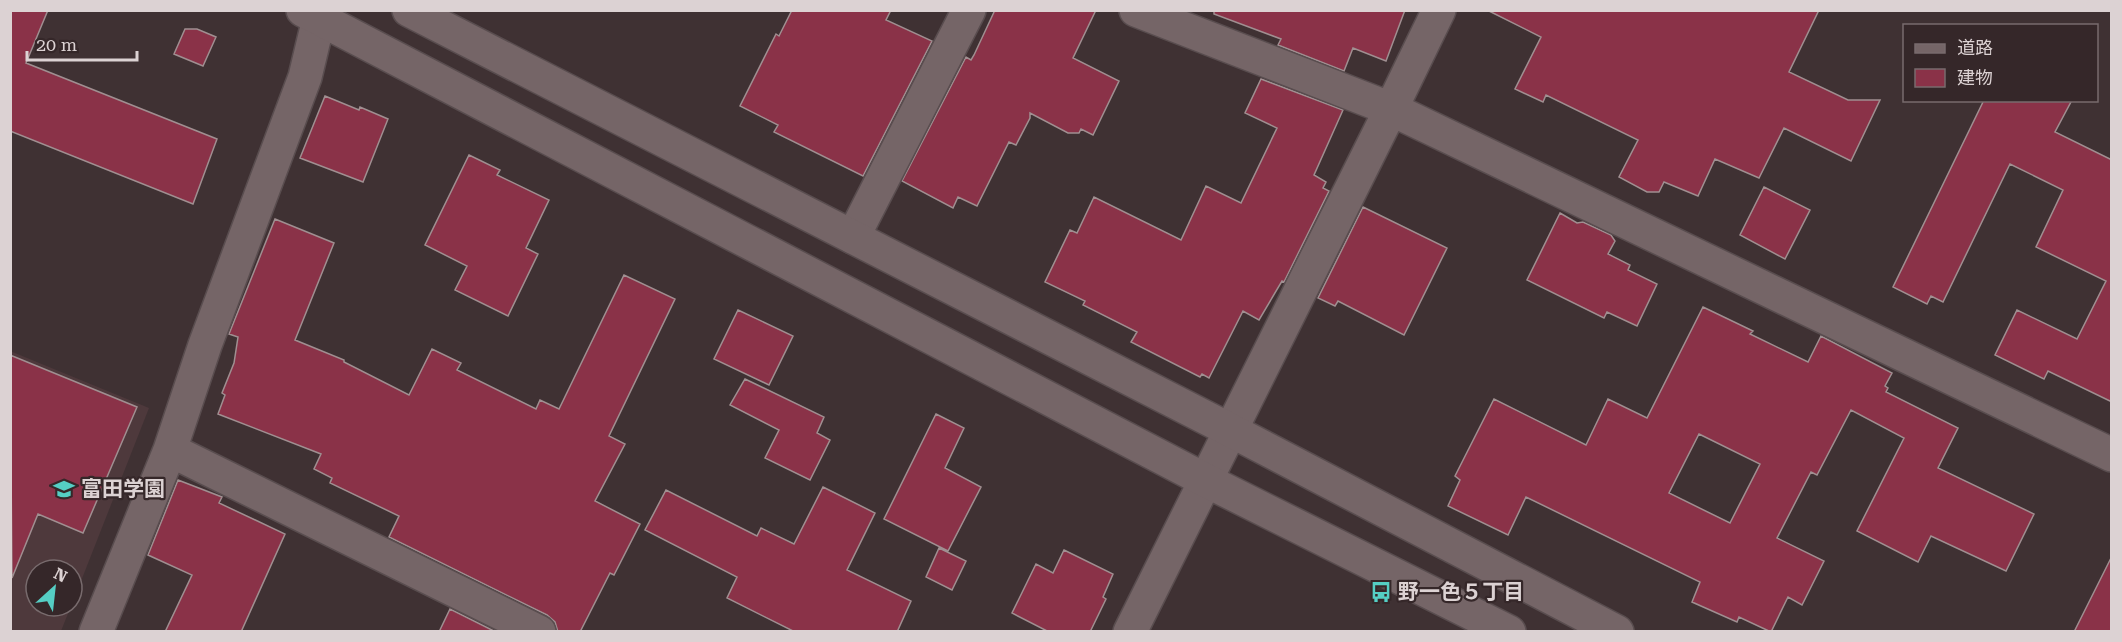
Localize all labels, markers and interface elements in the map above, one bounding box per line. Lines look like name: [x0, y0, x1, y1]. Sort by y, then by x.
scale bar: [27, 24, 136, 62]
legend: [1903, 24, 2098, 102]
text: 20 m: [36, 34, 77, 55]
text: 道路: [1957, 37, 1993, 58]
text: 建物: [1957, 67, 1993, 88]
school or university icon: 富田学園: [52, 477, 76, 501]
place label: 富田学園: [81, 477, 165, 501]
north arrow: [24, 558, 84, 618]
text: N: [51, 564, 70, 586]
bus stop icon: 野一色５丁目: [1369, 580, 1393, 604]
place label: 野一色５丁目: [1398, 580, 1524, 604]

